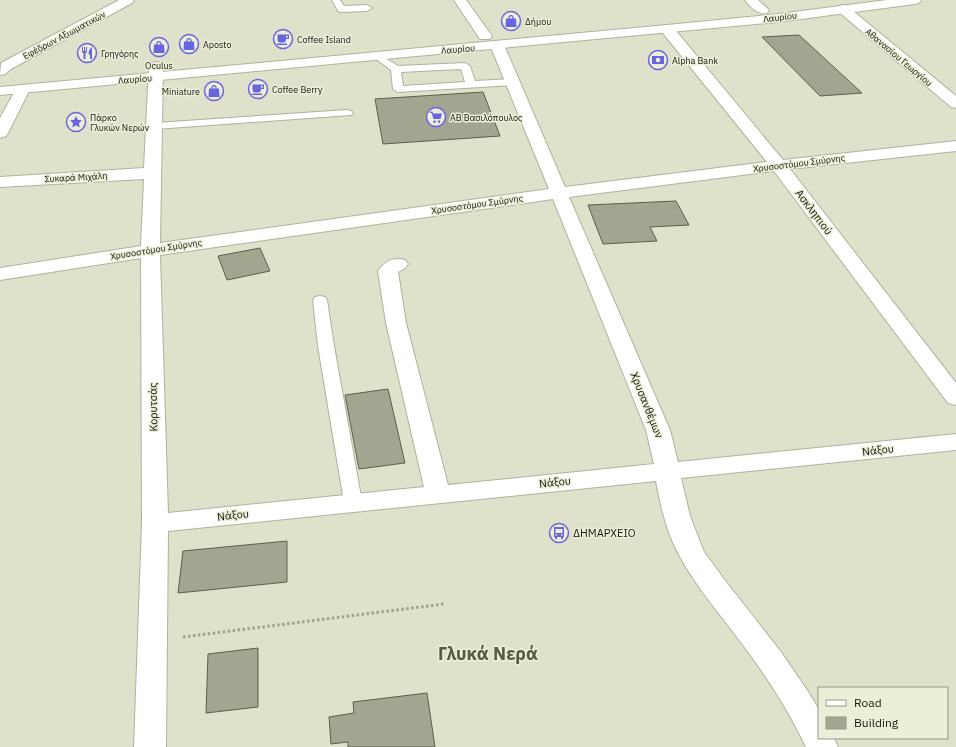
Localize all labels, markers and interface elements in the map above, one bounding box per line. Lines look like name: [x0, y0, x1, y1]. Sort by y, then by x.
street label: Εφέδρων Αξιωματικών: [21, 8, 108, 62]
street label: Λαυρίου: [762, 9, 798, 25]
shop icon: Δήμου: [500, 10, 522, 32]
place label: Δήμου: [525, 16, 551, 27]
street label: Αθανασίου Γεωργίου: [863, 26, 935, 88]
cafe icon: Coffee Island: [272, 28, 294, 50]
shop icon: Aposto: [178, 33, 200, 55]
place label: Coffee Island: [297, 34, 351, 45]
shop icon: Oculus: [148, 36, 170, 58]
place label: Aposto: [203, 39, 232, 50]
restaurant icon: Γρηγόρης: [76, 42, 98, 64]
street label: Λαυρίου: [440, 42, 476, 56]
place label: Γρηγόρης: [101, 48, 139, 59]
bank icon: Alpha Bank: [647, 49, 669, 71]
place label: Alpha Bank: [672, 55, 718, 66]
place label: Oculus: [145, 60, 173, 71]
street label: Λαυρίου: [117, 72, 153, 86]
cafe icon: Coffee Berry: [247, 78, 269, 100]
shop icon: Miniature: [203, 80, 225, 102]
place label: Coffee Berry: [272, 84, 323, 95]
place label: Miniature: [162, 86, 200, 97]
supermarket icon: ΑΒ Βασιλόπουλος: [425, 106, 447, 128]
place icon: Πάρκο Γλυκών Νερών: [65, 111, 87, 133]
place label: Πάρκο Γλυκών Νερών: [90, 112, 149, 133]
place label: ΑΒ Βασιλόπουλος: [450, 112, 523, 123]
street label: Χρυσοστόμου Σμύρνης: [752, 152, 846, 174]
street label: Συκαρά Μιχάλη: [44, 170, 108, 184]
street label: Ασκληπιού: [792, 186, 836, 238]
street label: Χρυσοστόμου Σμύρνης: [430, 192, 524, 216]
street label: Χρυσοστόμου Σμύρνης: [110, 236, 203, 262]
street label: Χρυσανθέμων: [627, 370, 667, 440]
street label: Κορυτσάς: [146, 382, 160, 432]
street label: Νάξου: [861, 441, 895, 459]
street label: Νάξου: [538, 473, 572, 491]
street label: Νάξου: [216, 506, 250, 524]
bus stop icon: ΔΗΜΑΡΧΕΙΟ: [548, 522, 570, 544]
place label: ΔΗΜΑΡΧΕΙΟ: [573, 526, 636, 540]
district label: Γλυκά Νερά: [438, 642, 538, 665]
legend: [818, 687, 948, 739]
text: Road: [854, 695, 882, 710]
text: Building: [854, 715, 899, 730]

